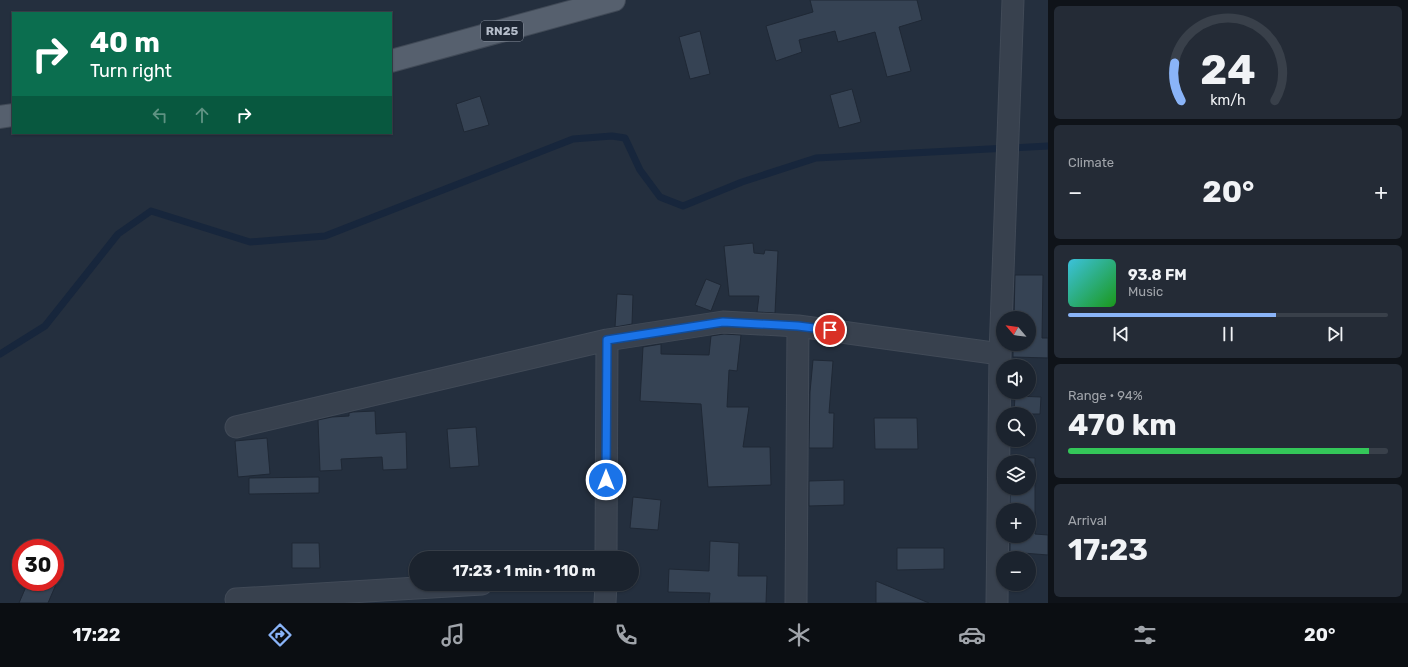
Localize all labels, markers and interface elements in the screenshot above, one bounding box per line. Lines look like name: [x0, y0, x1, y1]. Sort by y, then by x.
road number: RN25: [481, 21, 523, 41]
text: 40 m: [90, 26, 160, 59]
icon: right: [24, 28, 76, 80]
text: 24: [1200, 45, 1256, 94]
text: Turn right: [90, 60, 172, 82]
text: km/h: [1210, 91, 1246, 108]
icon: left: [149, 104, 171, 126]
icon: ahead: [191, 104, 213, 126]
icon: right: [233, 104, 255, 126]
text: Climate: [1068, 155, 1114, 170]
text: 20°: [1202, 174, 1254, 210]
text: −: [1068, 179, 1082, 206]
text: +: [1374, 179, 1388, 206]
text: 93.8 FM: [1128, 266, 1187, 284]
text: Music: [1128, 284, 1163, 299]
north arrow: [996, 311, 1036, 351]
map controls: [996, 311, 1036, 591]
pin: [813, 313, 847, 347]
icon: arrive: [819, 319, 841, 341]
icon: previous: [1110, 323, 1132, 345]
icon: pause: [1217, 323, 1239, 345]
icon: next: [1324, 323, 1346, 345]
button: sound: [996, 359, 1036, 399]
text: Range · 94%: [1068, 388, 1143, 403]
button: search: [996, 407, 1036, 447]
text: 470 km: [1068, 407, 1177, 443]
button: layers: [996, 455, 1036, 495]
position arrow: [585, 459, 627, 501]
button: +: [996, 503, 1036, 543]
text: Arrival: [1068, 513, 1107, 528]
text: 17:23: [1068, 532, 1148, 568]
speed limit sign: 30: [12, 539, 64, 591]
button: −: [996, 551, 1036, 591]
text: 17:23 · 1 min · 110 m: [452, 562, 596, 580]
icon: directions: [266, 621, 294, 649]
icon: music: [439, 621, 467, 649]
icon: phone: [612, 621, 640, 649]
icon: climate: [785, 621, 813, 649]
icon: car: [958, 621, 986, 649]
icon: filters: [1131, 621, 1159, 649]
text: 17:22: [73, 624, 120, 646]
text: 20°: [1304, 624, 1335, 646]

